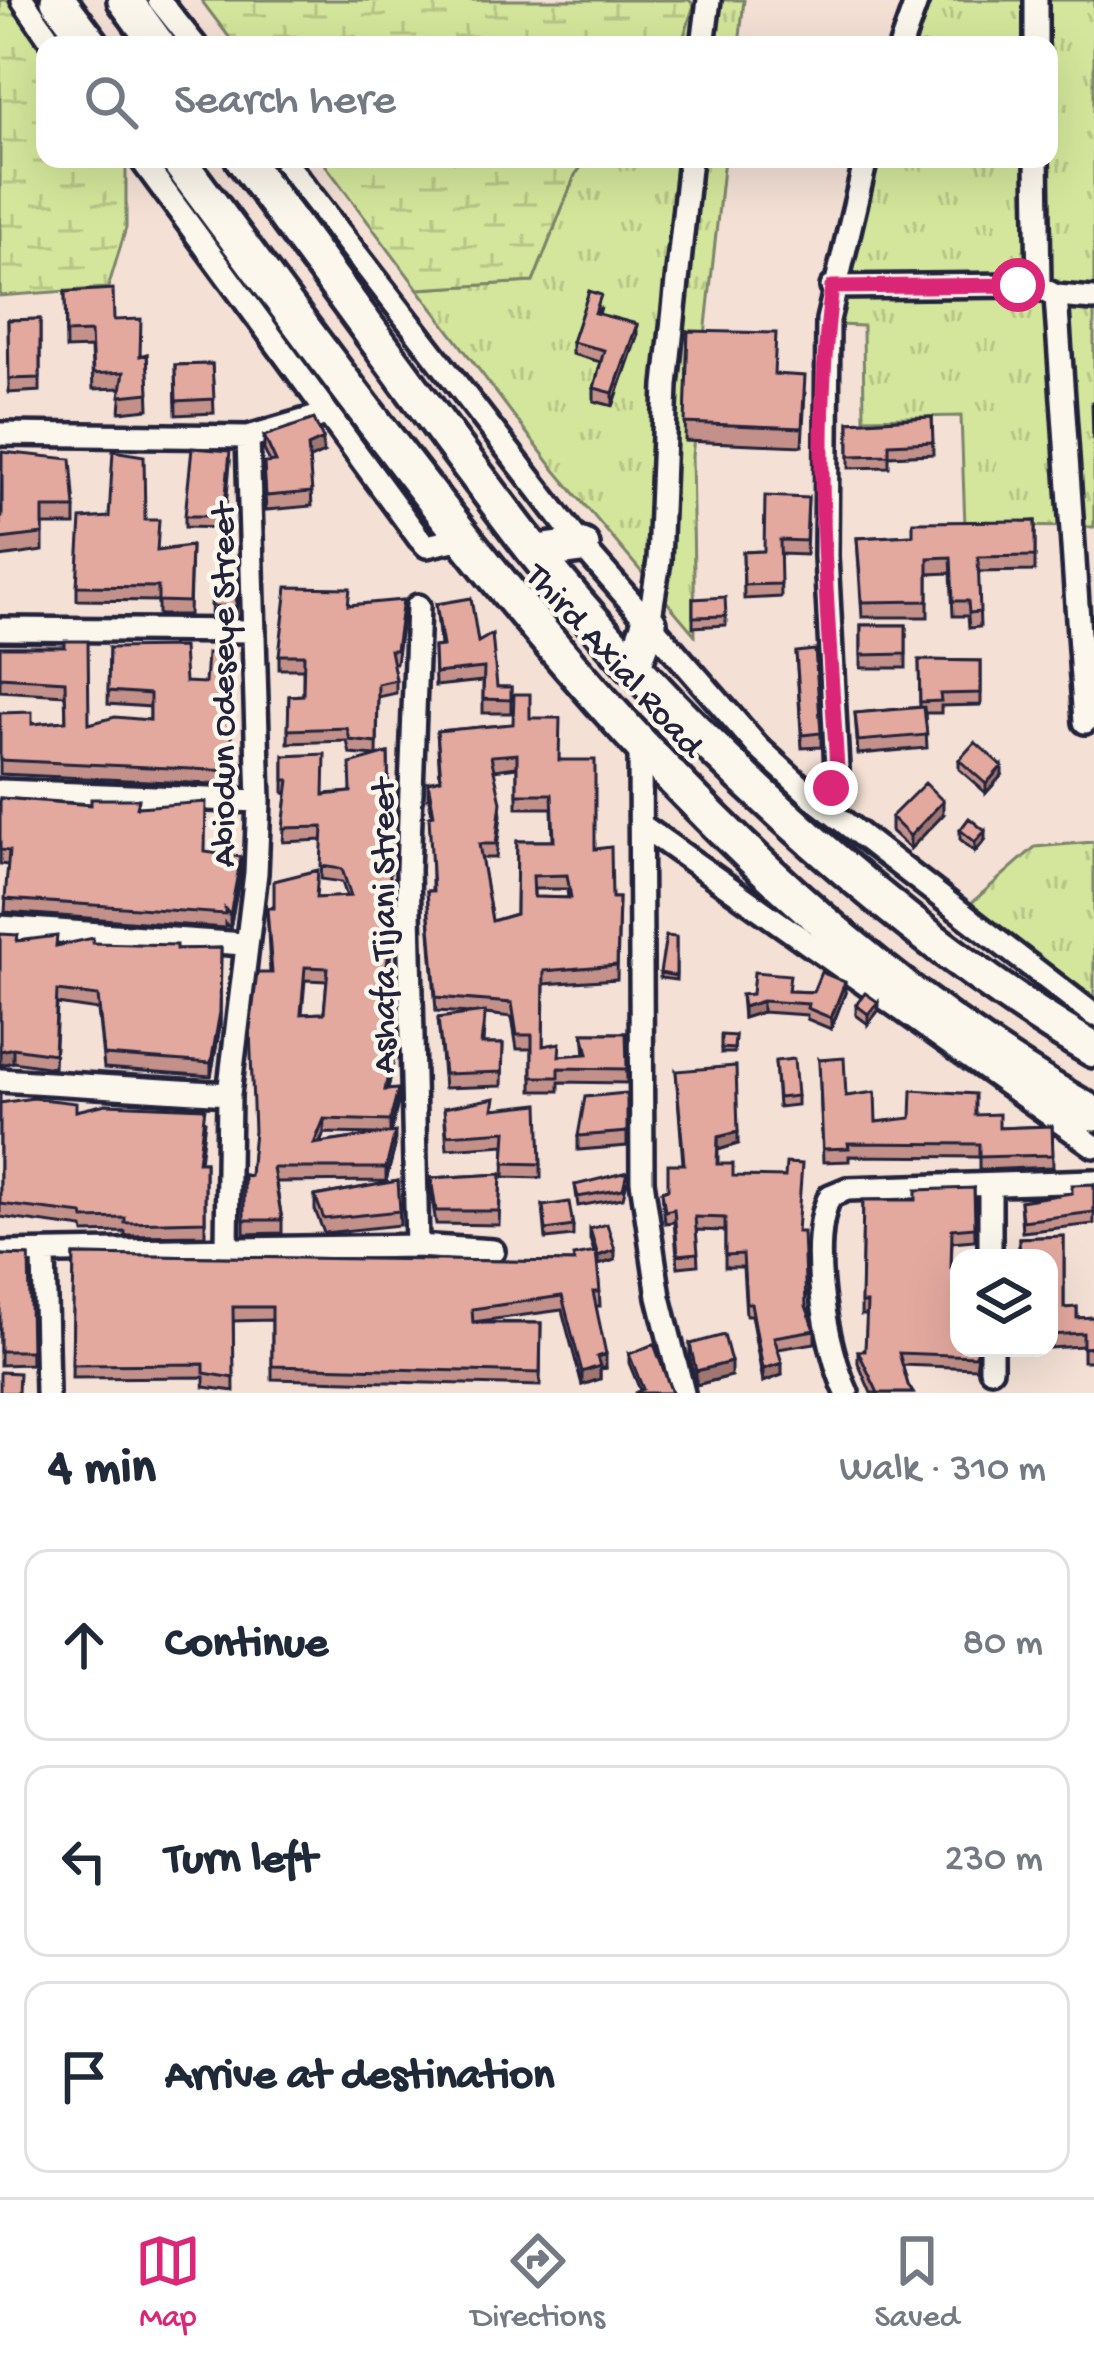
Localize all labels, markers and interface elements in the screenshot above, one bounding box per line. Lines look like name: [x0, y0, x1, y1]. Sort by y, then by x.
search box: [36, 36, 1058, 168]
icon: search: [78, 69, 144, 135]
text: Search here: [174, 76, 396, 129]
route start: [991, 258, 1045, 312]
street label: Abiodun Odeseye Street: [205, 500, 248, 867]
street label: Third Axial Road: [512, 555, 713, 770]
route end: [804, 761, 858, 815]
street label: Ashafa Tijani Street: [365, 775, 408, 1073]
map controls: [950, 1249, 1058, 1357]
button: layers: [950, 1249, 1058, 1357]
text: 4 min: [48, 1441, 156, 1501]
text: Walk · 310 m: [839, 1448, 1046, 1494]
icon: ahead: [51, 1612, 117, 1678]
text: Continue: [165, 1619, 328, 1672]
text: 80 m: [963, 1622, 1043, 1668]
icon: left: [51, 1828, 117, 1894]
text: Turn left: [165, 1835, 317, 1888]
text: 230 m: [945, 1838, 1043, 1884]
icon: arrive: [51, 2044, 117, 2110]
text: Arrive at destination: [165, 2051, 554, 2104]
tab: Map: [135, 2228, 201, 2338]
tab: Directions: [471, 2228, 605, 2338]
tab: Saved: [875, 2228, 959, 2338]

